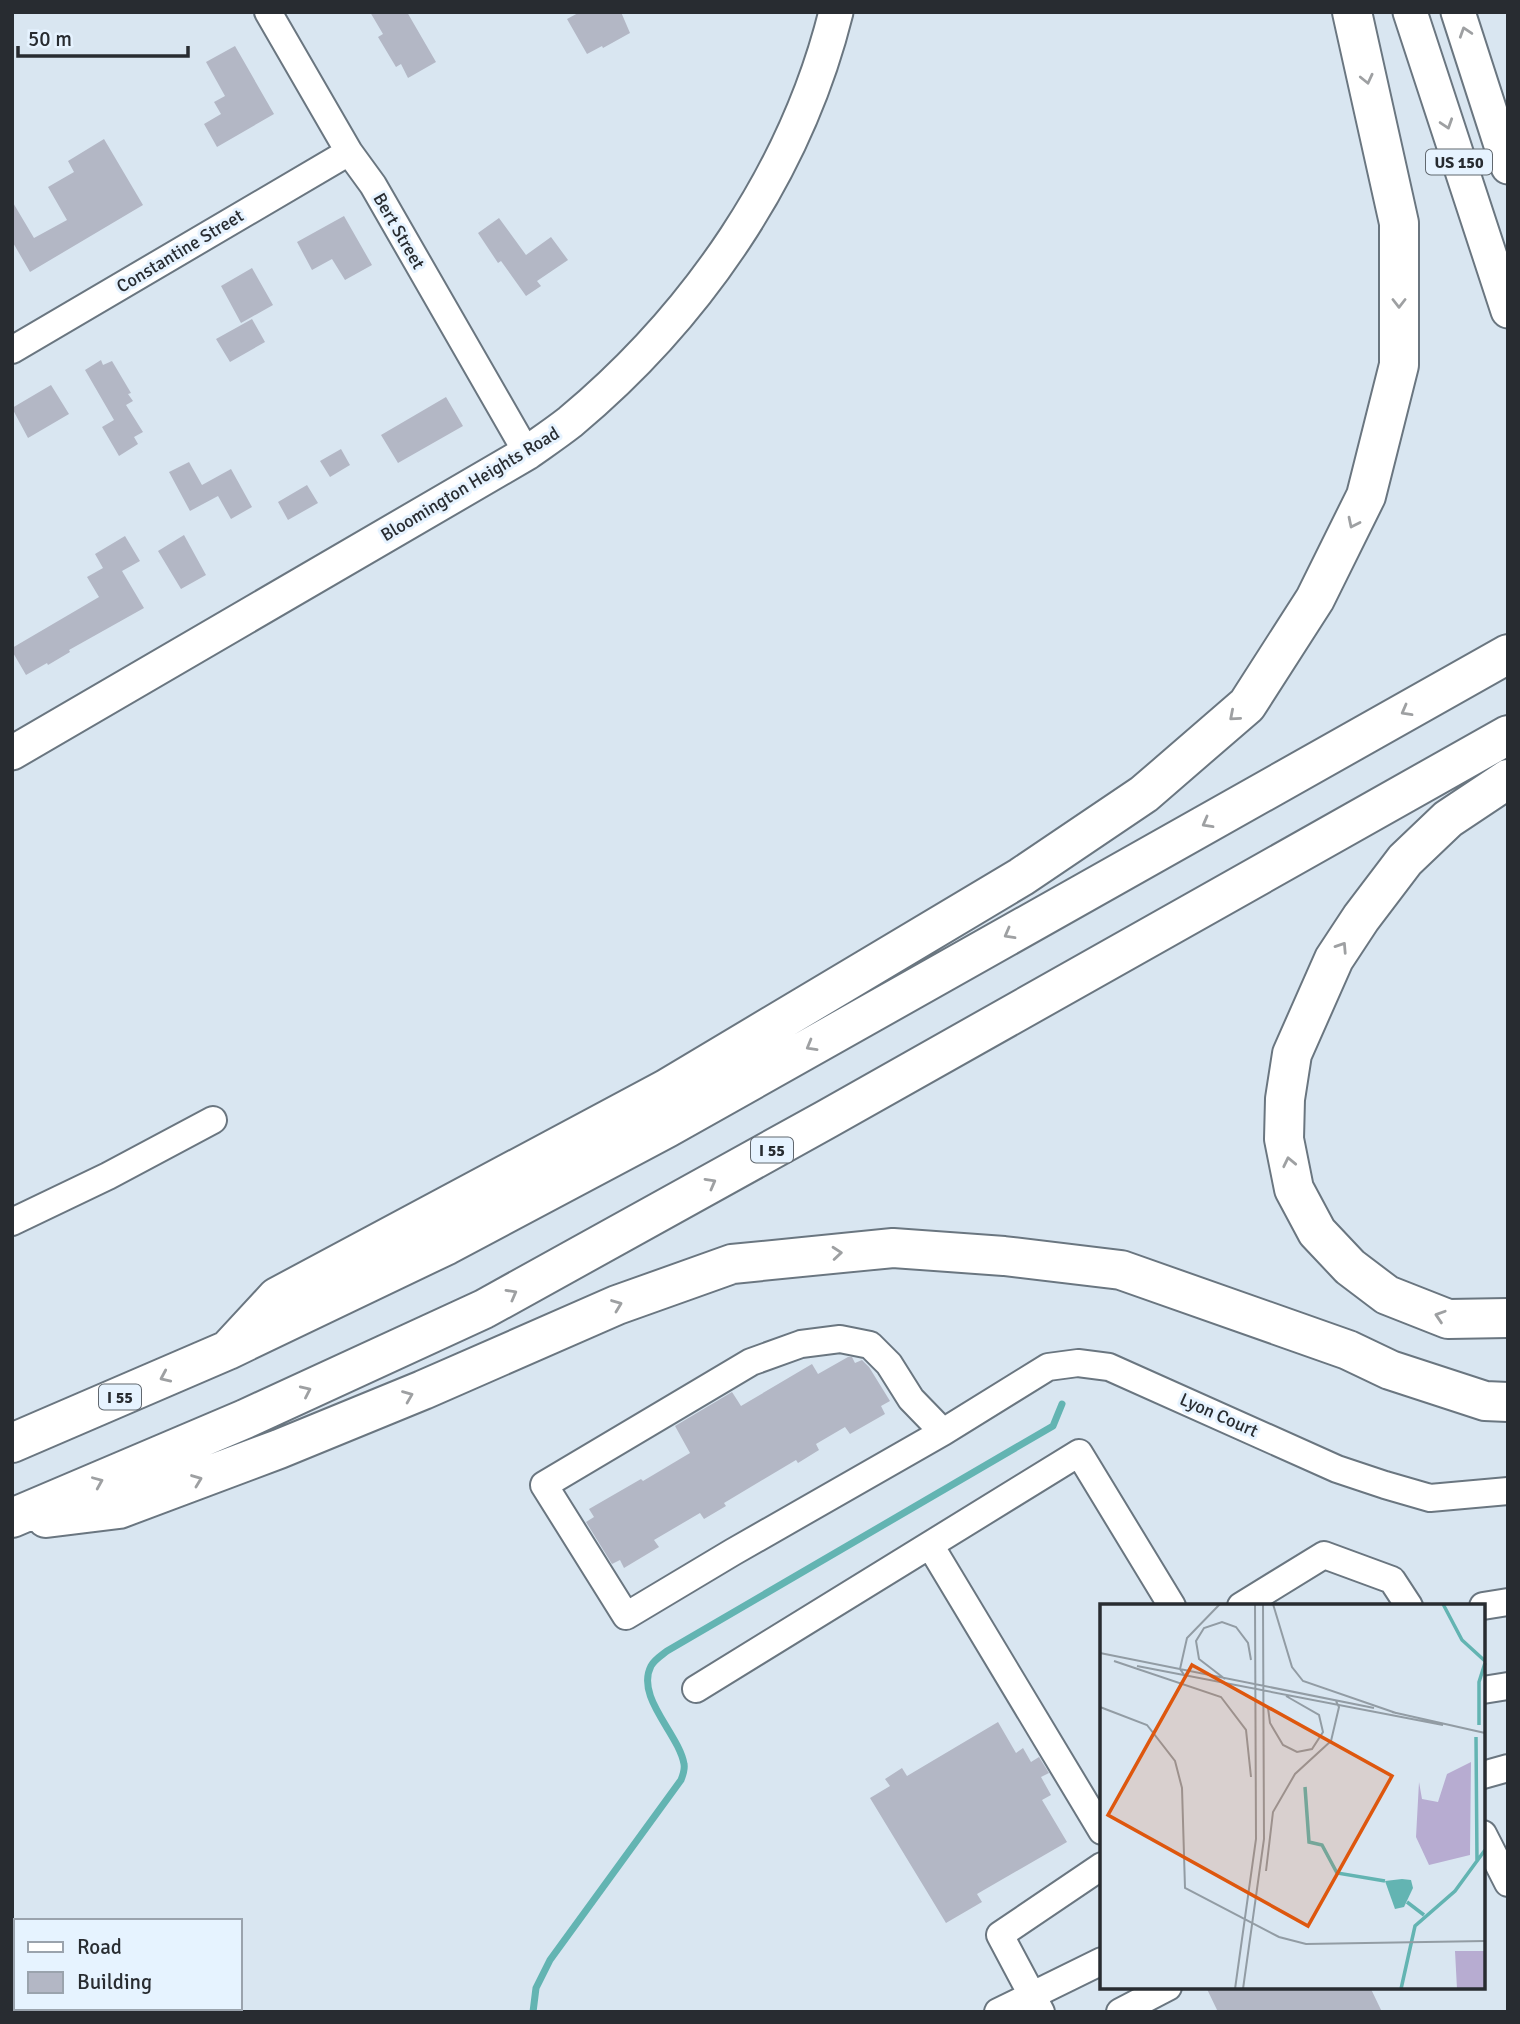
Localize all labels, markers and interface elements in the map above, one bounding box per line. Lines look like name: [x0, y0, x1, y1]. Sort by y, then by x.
scale bar: [18, 14, 187, 58]
text: 50 m: [28, 26, 72, 52]
one-way arrow: [1459, 27, 1473, 39]
one-way arrow: [1359, 73, 1374, 85]
one-way arrow: [1438, 117, 1453, 129]
road number: US 150: [1426, 150, 1492, 174]
street label: Bert Street: [368, 189, 430, 273]
street label: Constantine Street: [113, 204, 247, 298]
one-way arrow: [1391, 298, 1407, 309]
street label: Bloomington Heights Road: [377, 422, 563, 546]
one-way arrow: [1347, 516, 1361, 528]
one-way arrow: [1400, 703, 1413, 716]
one-way arrow: [1230, 708, 1243, 720]
one-way arrow: [1202, 815, 1215, 828]
one-way arrow: [1004, 926, 1017, 939]
one-way arrow: [1333, 942, 1346, 955]
one-way arrow: [806, 1038, 819, 1051]
road number: I 55: [751, 1138, 793, 1162]
one-way arrow: [1282, 1156, 1297, 1168]
one-way arrow: [703, 1178, 716, 1191]
one-way arrow: [831, 1246, 842, 1261]
one-way arrow: [504, 1289, 517, 1302]
one-way arrow: [610, 1300, 622, 1314]
one-way arrow: [1435, 1309, 1447, 1324]
one-way arrow: [160, 1369, 172, 1383]
road number: I 55: [99, 1385, 141, 1410]
one-way arrow: [299, 1385, 311, 1399]
street label: Lyon Court: [1177, 1388, 1261, 1442]
one-way arrow: [401, 1390, 414, 1404]
one-way arrow: [190, 1474, 202, 1488]
one-way arrow: [90, 1476, 103, 1490]
inset map: [1100, 1604, 1485, 1989]
legend: [14, 1919, 242, 2010]
text: Road: [77, 1934, 122, 1960]
text: Building: [77, 1969, 152, 1995]

